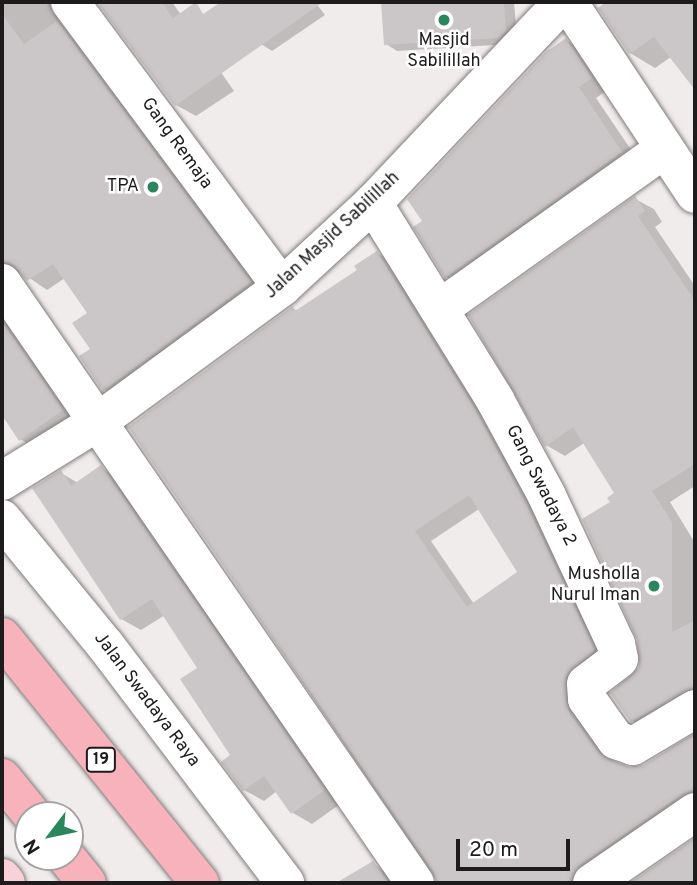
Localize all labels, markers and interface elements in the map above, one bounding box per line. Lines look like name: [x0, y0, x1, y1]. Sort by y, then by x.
marker: Masjid Sabilillah: [436, 12, 452, 28]
place label: Masjid Sabilillah: [407, 31, 481, 74]
street label: Gang Remaja: [136, 94, 216, 194]
street label: Jalan Masjid Sabilillah: [261, 168, 405, 304]
place label: TPA: [107, 176, 139, 198]
marker: TPA: [145, 179, 161, 195]
street label: Gang Swadaya 2: [500, 422, 580, 550]
place label: Musholla Nurul Iman: [551, 565, 640, 608]
marker: Musholla Nurul Iman: [646, 578, 662, 594]
street label: Jalan Swadaya Raya: [88, 628, 204, 772]
road number: 19: [85, 748, 117, 772]
north arrow: [14, 801, 84, 871]
scale bar: [459, 826, 573, 870]
text: N: [19, 834, 47, 858]
text: 20 m: [469, 837, 518, 864]

